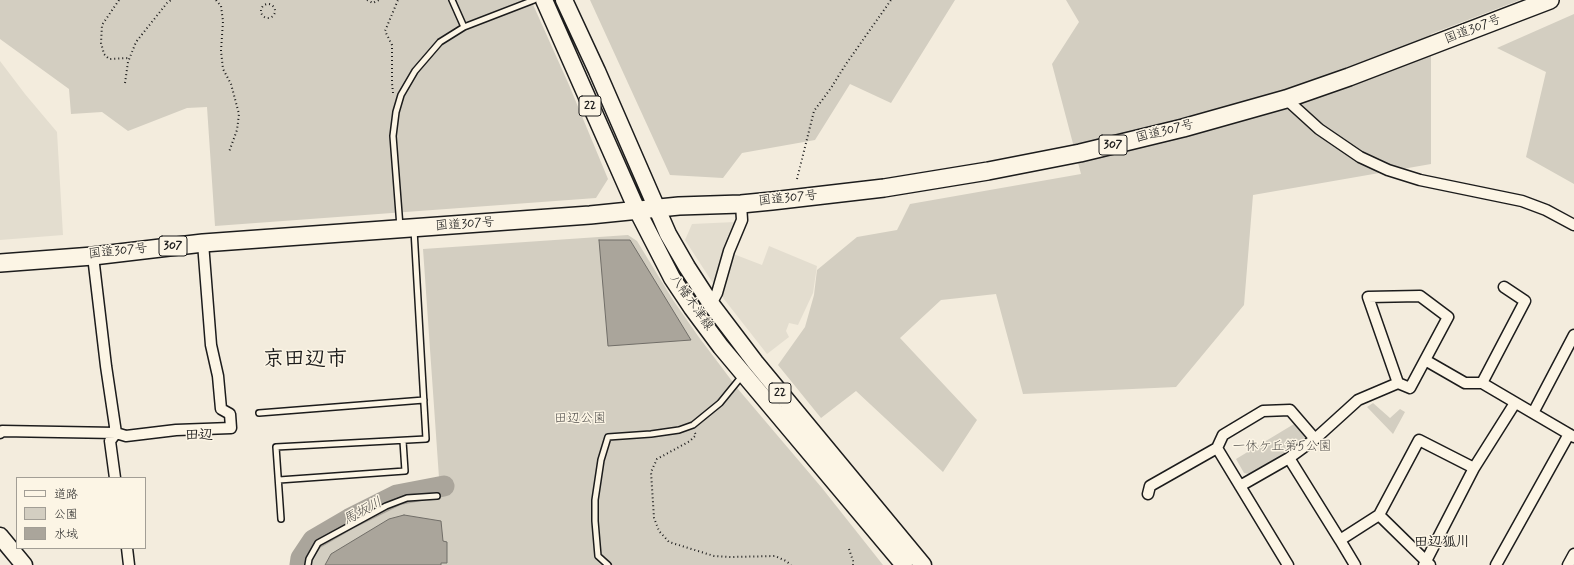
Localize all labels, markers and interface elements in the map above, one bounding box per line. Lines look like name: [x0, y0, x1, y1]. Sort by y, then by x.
street label: 国道307号: [1442, 12, 1504, 48]
road number: 22: [579, 96, 601, 116]
street label: 国道307号: [1134, 117, 1196, 147]
road number: 307: [1099, 135, 1127, 155]
street label: 国道307号: [758, 188, 818, 210]
street label: 国道307号: [435, 215, 495, 235]
road number: 307: [159, 236, 187, 256]
street label: 国道307号: [88, 241, 148, 263]
street label: 八幡木津線: [666, 272, 716, 334]
district label: 京田辺市: [263, 348, 347, 374]
road number: 22: [769, 383, 791, 403]
park label: 田辺公園: [554, 411, 606, 427]
district label: 田辺: [185, 428, 213, 444]
park label: 一休ケ丘第5公園: [1233, 439, 1331, 455]
legend: [16, 477, 146, 549]
text: 道路: [54, 487, 78, 503]
water label: 馬坂川: [341, 495, 385, 529]
text: 公園: [54, 507, 78, 523]
text: 水域: [54, 527, 78, 543]
district label: 田辺狐川: [1414, 535, 1470, 551]

